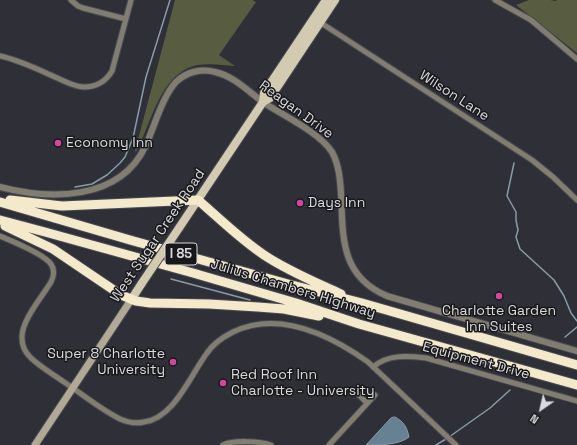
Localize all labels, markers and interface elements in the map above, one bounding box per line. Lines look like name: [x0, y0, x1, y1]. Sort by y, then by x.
street label: Wilson Lane: [416, 67, 492, 125]
street label: Reagan Drive: [256, 77, 336, 143]
place label: Economy Inn: [66, 135, 153, 151]
marker: Economy Inn: [53, 138, 63, 148]
street label: West Sugar Creek Road: [107, 166, 209, 306]
place label: Days Inn: [308, 195, 365, 211]
marker: Days Inn: [295, 198, 305, 208]
road number: I 85: [165, 243, 197, 265]
street label: Julius Chambers Highway: [208, 256, 378, 322]
marker: Charlotte Garden Inn Suites: [494, 291, 504, 301]
place label: Charlotte Garden Inn Suites: [442, 303, 556, 336]
street label: Equipment Drive: [421, 339, 531, 383]
place label: Super 8 Charlotte University: [47, 346, 165, 378]
marker: Super 8 Charlotte University: [168, 357, 178, 367]
place label: Red Roof Inn Charlotte - University: [231, 367, 375, 400]
marker: Red Roof Inn Charlotte - University: [218, 378, 228, 388]
north arrow: [521, 389, 561, 429]
text: N: [527, 411, 541, 427]

